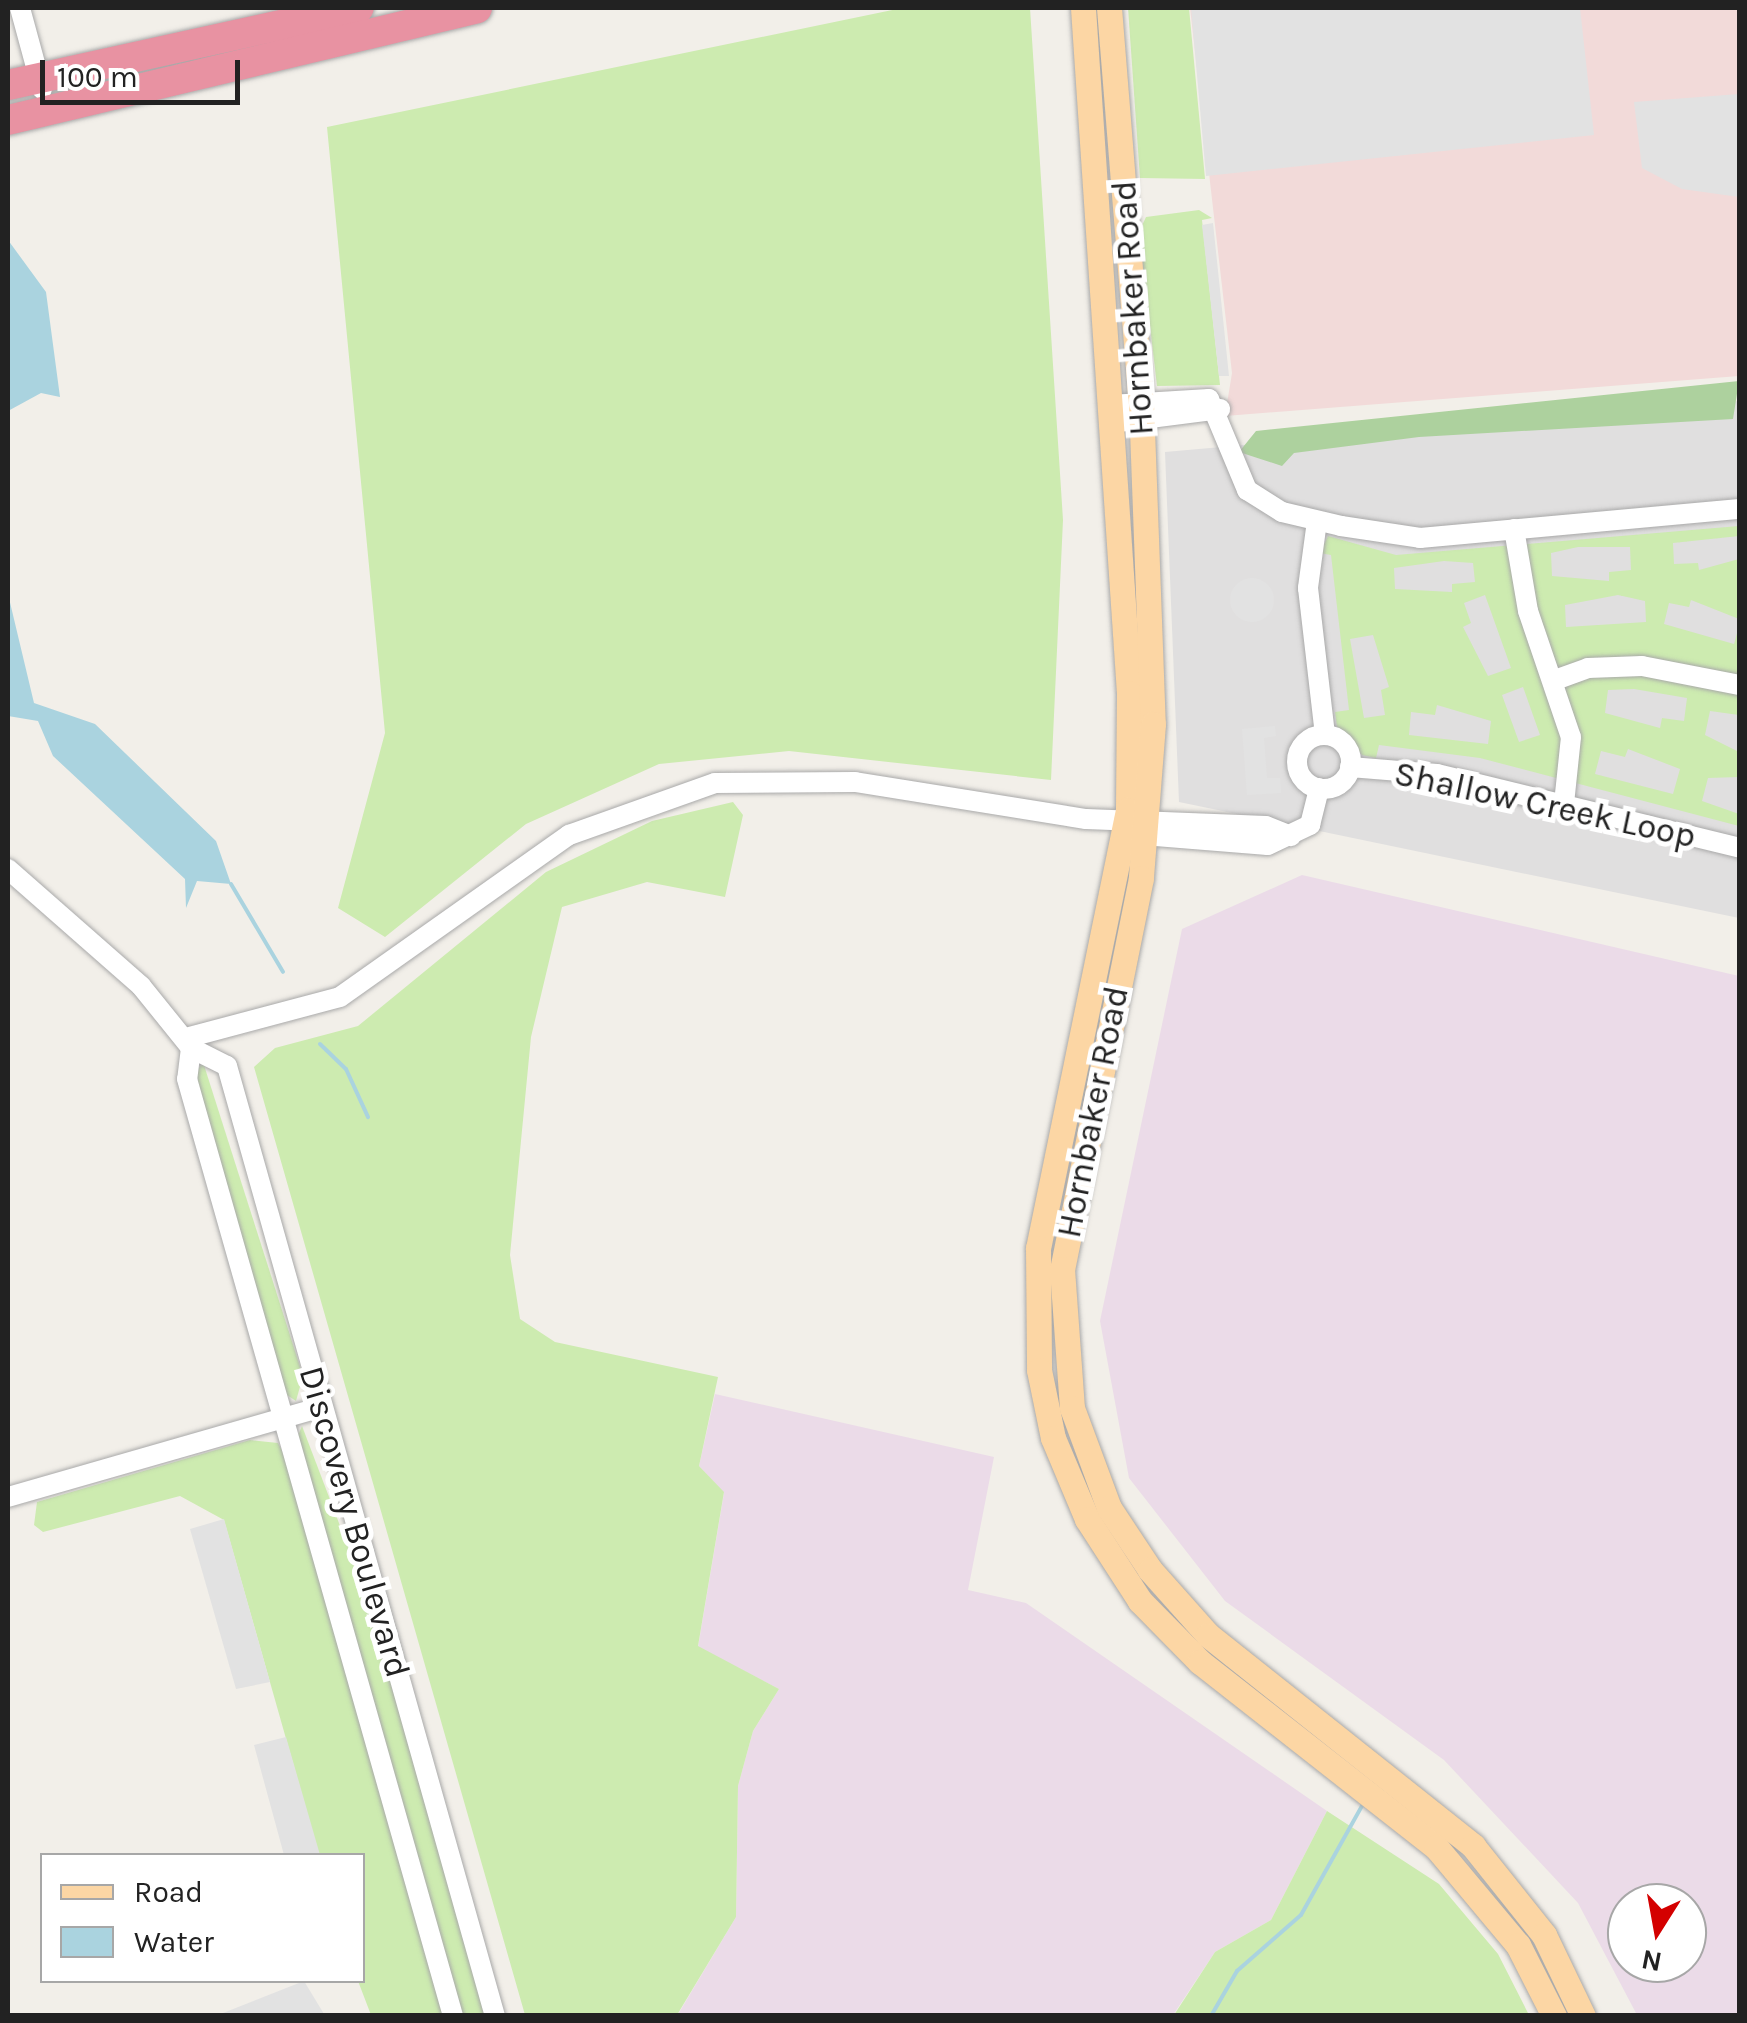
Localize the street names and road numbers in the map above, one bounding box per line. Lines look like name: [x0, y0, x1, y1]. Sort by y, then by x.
street label: Hornbaker Road: [1103, 179, 1163, 437]
street label: Shallow Creek Loop: [1390, 753, 1700, 857]
street label: Hornbaker Road: [1048, 983, 1138, 1241]
street label: Discovery Boulevard: [289, 1361, 419, 1683]

